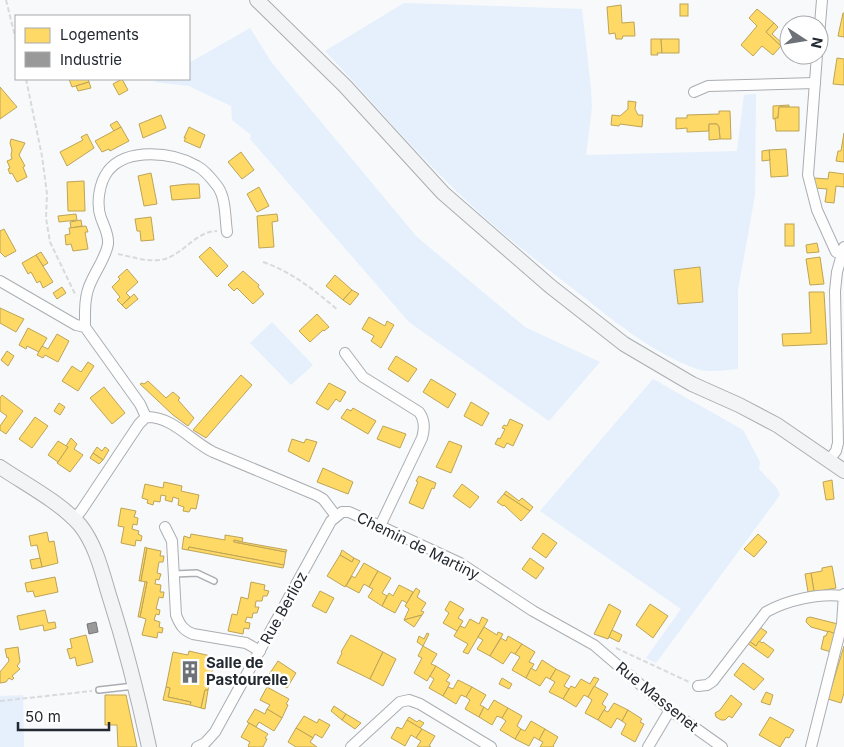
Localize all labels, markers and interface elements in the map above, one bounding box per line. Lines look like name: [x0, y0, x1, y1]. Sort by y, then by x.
legend: [15, 15, 190, 80]
north arrow: [779, 15, 829, 65]
text: Logements: [60, 25, 139, 44]
text: N: [808, 36, 827, 50]
text: Industrie: [60, 50, 122, 69]
street label: Chemin de Martiny: [354, 508, 483, 584]
street label: Rue Berlioz: [256, 568, 311, 647]
place label: Salle de Pastourelle: [206, 653, 288, 689]
street label: Rue Massenet: [612, 658, 702, 736]
building icon: Salle de Pastourelle: [177, 659, 203, 685]
scale bar: [18, 700, 109, 732]
text: 50 m: [25, 707, 61, 726]

